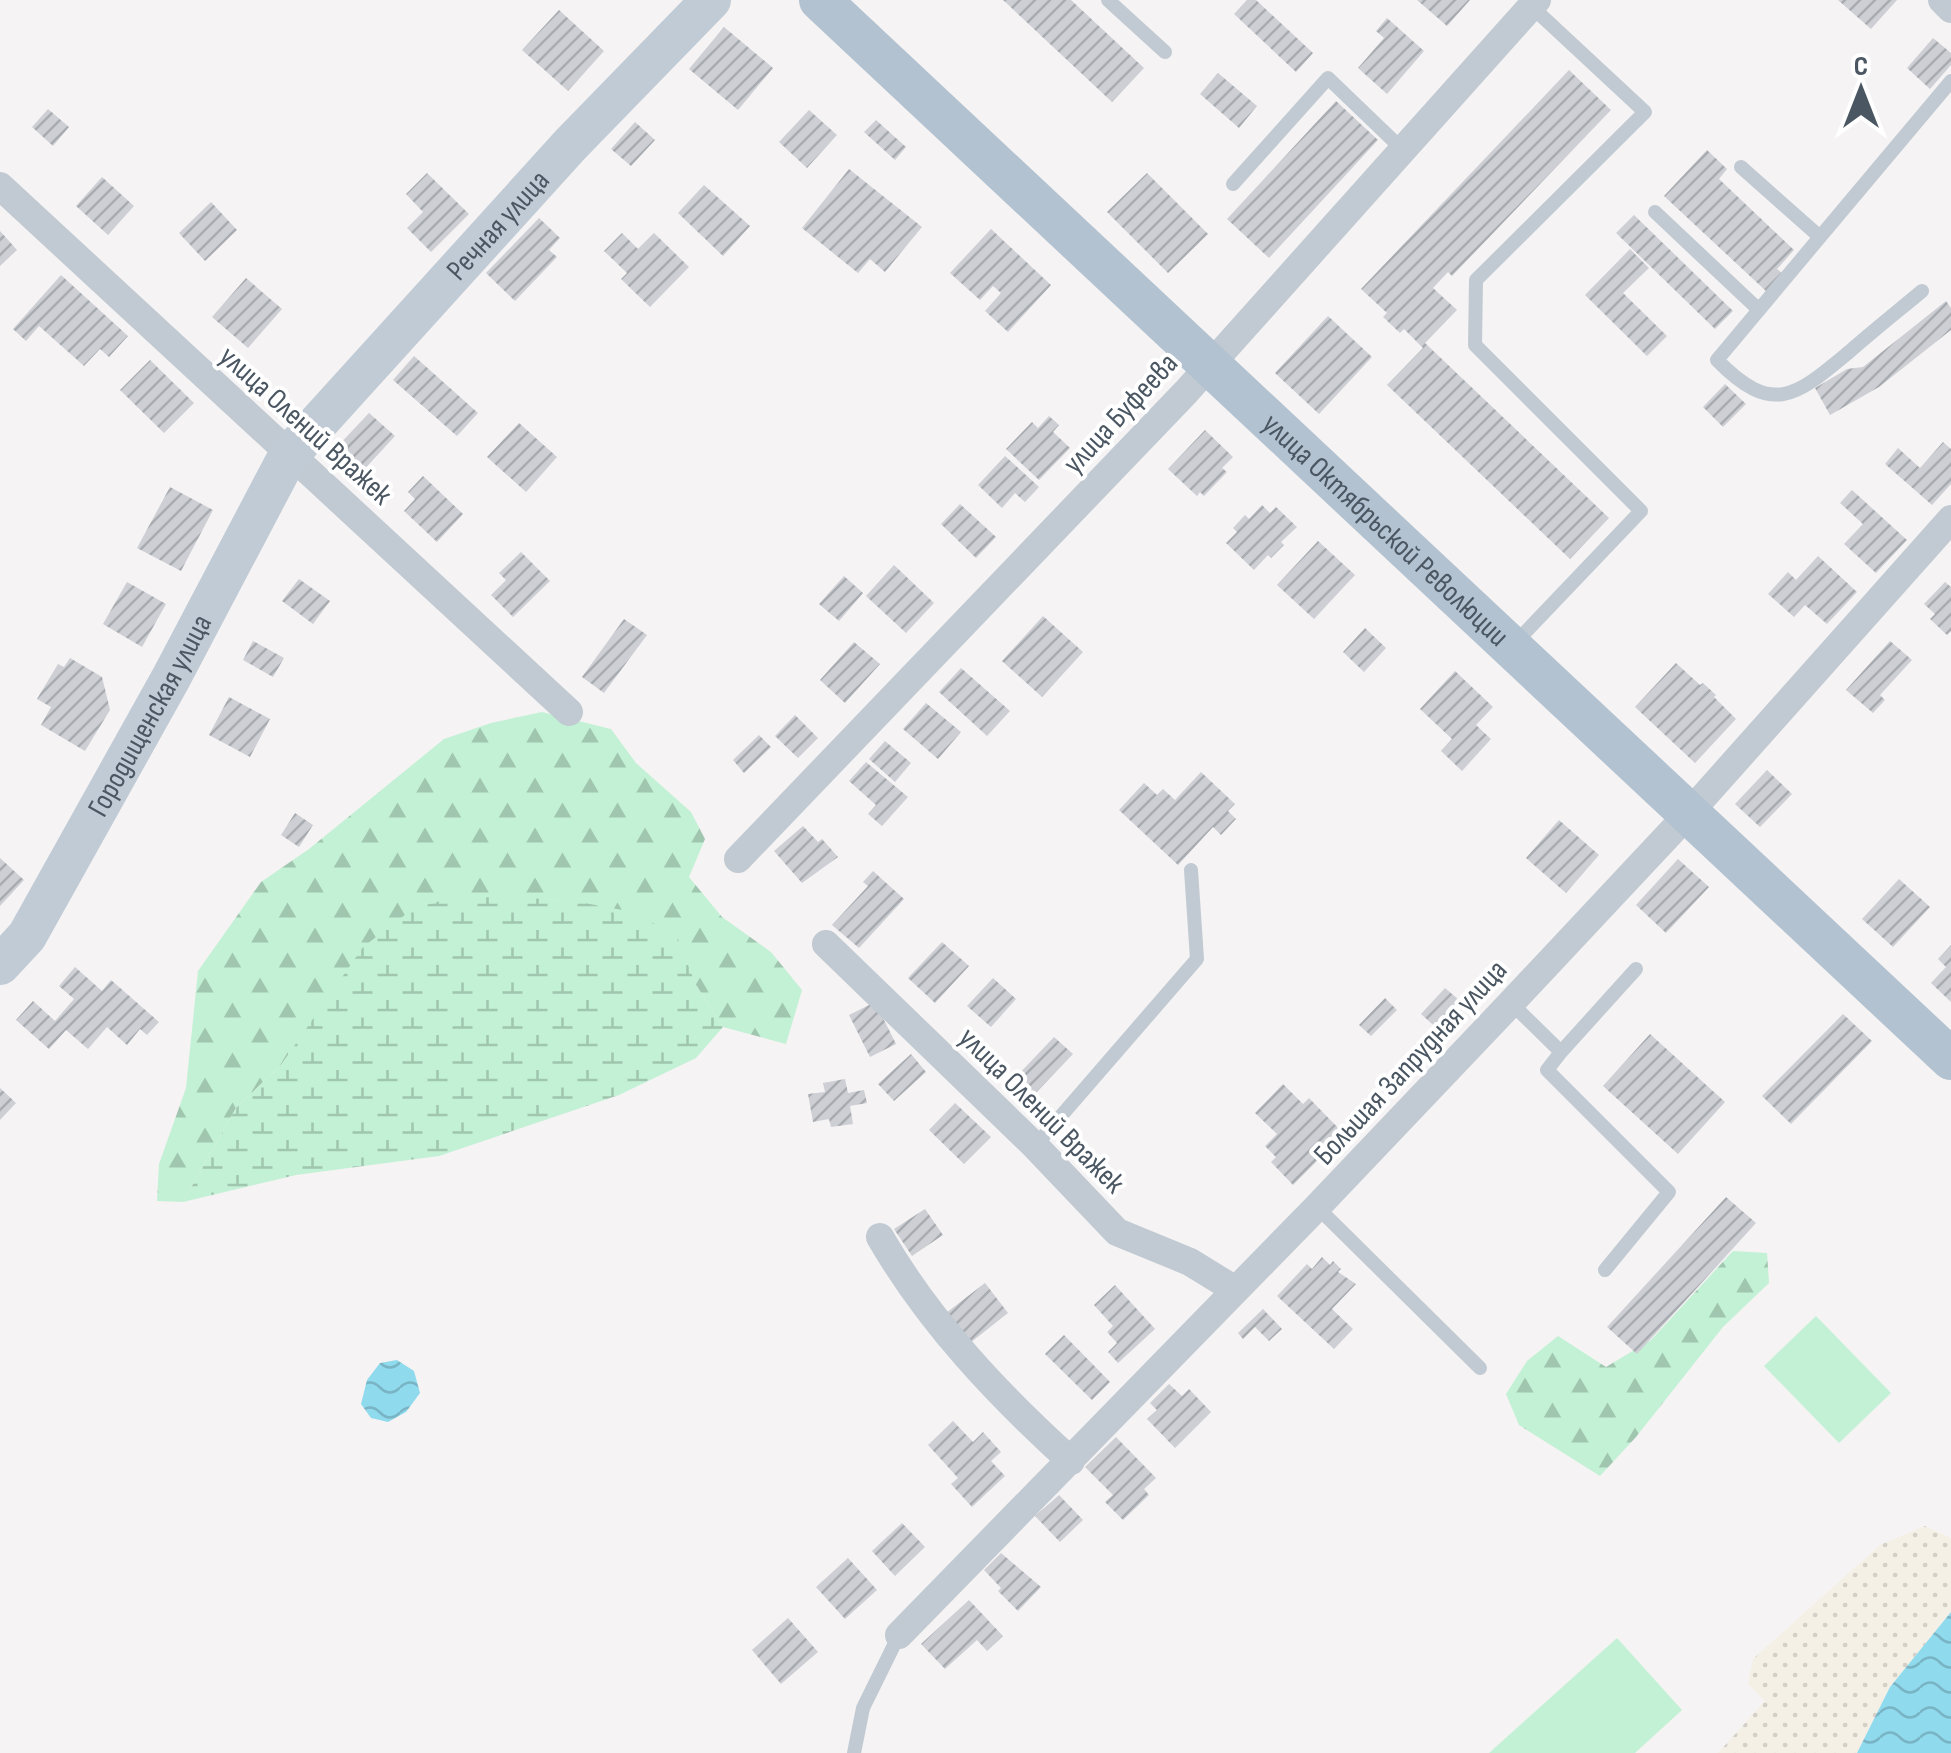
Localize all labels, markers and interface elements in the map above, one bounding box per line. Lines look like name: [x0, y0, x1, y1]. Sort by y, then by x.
north arrow: [1811, 40, 1911, 140]
text: С: [1854, 50, 1868, 83]
street label: Речная улица: [439, 163, 557, 288]
street label: улица Олений Вражек: [212, 339, 400, 513]
street label: улица Буфеева: [1056, 346, 1186, 481]
street label: улица Октябрьской Революции: [1254, 406, 1516, 655]
street label: Городищенская улица: [80, 609, 220, 823]
street label: Большая Запрудная улица: [1306, 953, 1515, 1173]
street label: улица Олений Вражек: [951, 1020, 1132, 1202]

